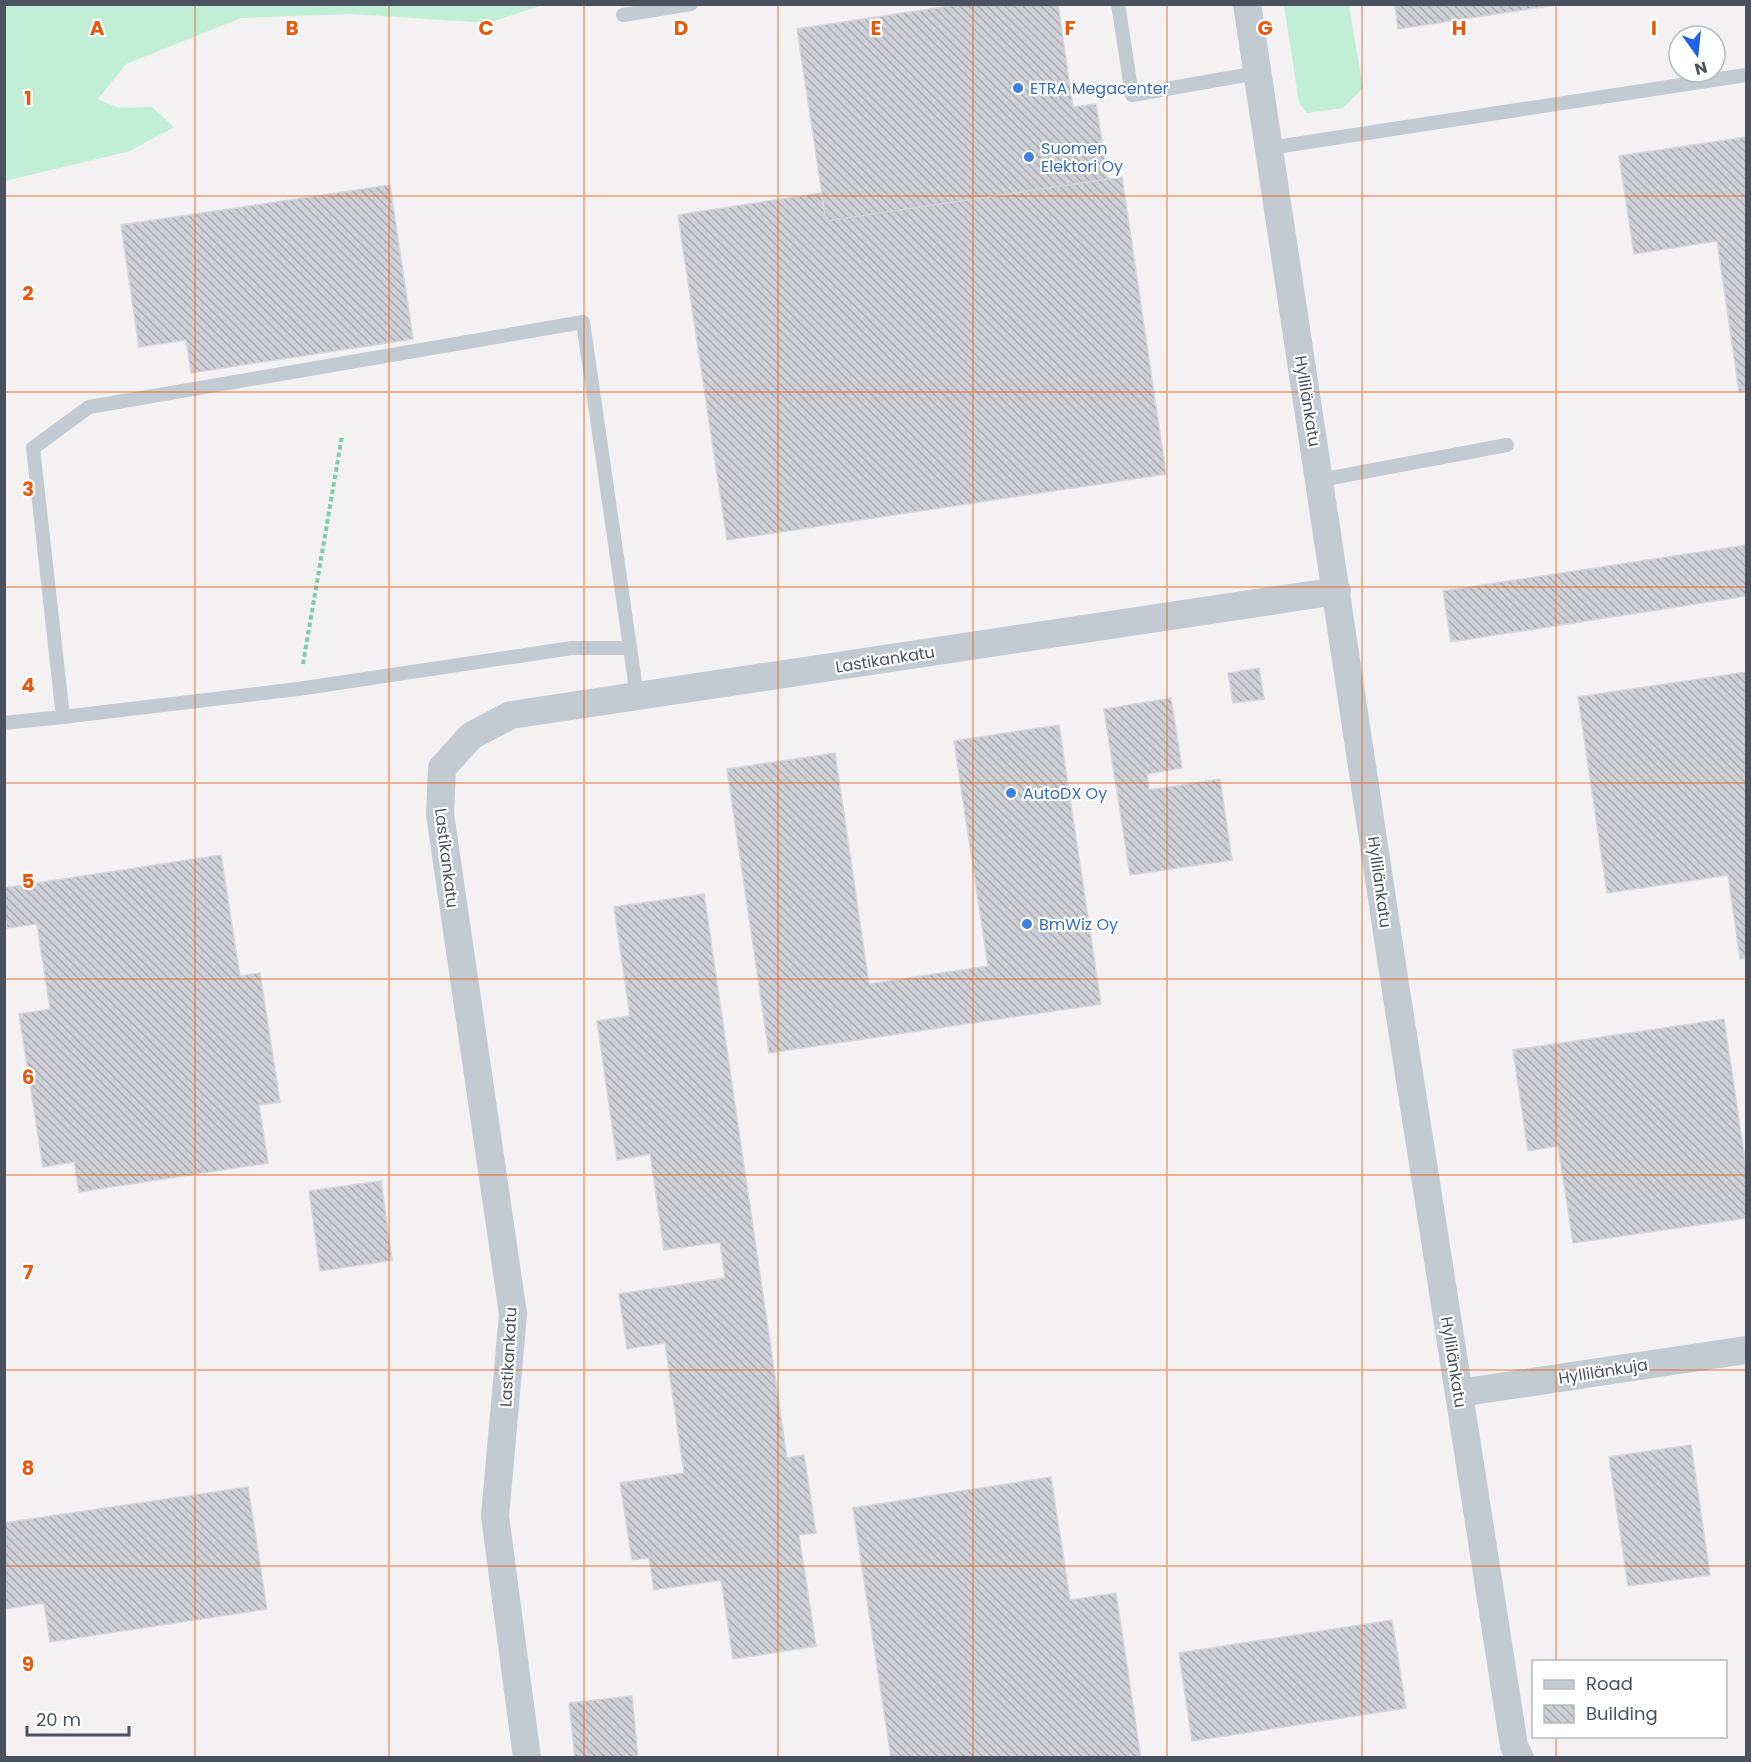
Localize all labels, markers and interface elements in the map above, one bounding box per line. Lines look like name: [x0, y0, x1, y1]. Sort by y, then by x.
text: A: [90, 14, 105, 42]
text: B: [285, 14, 299, 42]
text: C: [478, 14, 494, 42]
text: D: [674, 14, 688, 42]
text: E: [871, 14, 881, 42]
text: F: [1065, 14, 1076, 42]
text: G: [1257, 14, 1273, 42]
text: H: [1452, 14, 1466, 42]
text: I: [1651, 14, 1657, 42]
north arrow: [1667, 24, 1727, 84]
text: N: [1692, 55, 1710, 81]
place label: ETRA Megacenter: [1030, 77, 1169, 100]
marker: ETRA Megacenter: [1011, 81, 1025, 95]
text: 1: [24, 84, 32, 112]
place label: Suomen Elektori Oy: [1041, 137, 1123, 178]
marker: Suomen Elektori Oy: [1022, 150, 1036, 164]
text: 2: [22, 279, 34, 307]
street label: Hyllilänkatu: [1289, 354, 1326, 448]
text: 3: [22, 475, 34, 503]
street label: Lastikankatu: [834, 640, 936, 679]
text: 4: [21, 671, 35, 699]
place label: AutoDX Oy: [1023, 782, 1107, 805]
marker: AutoDX Oy: [1004, 786, 1018, 800]
street label: Lastikankatu: [429, 807, 464, 909]
street label: Hyllilänkatu: [1362, 835, 1397, 929]
text: 5: [22, 867, 35, 895]
place label: BmWiz Oy: [1039, 913, 1118, 936]
marker: BmWiz Oy: [1020, 917, 1034, 931]
text: 6: [22, 1063, 34, 1091]
text: 7: [23, 1258, 34, 1286]
street label: Lastikankatu: [494, 1306, 523, 1408]
street label: Hyllilänkatu: [1435, 1315, 1472, 1409]
street label: Hyllilänkuja: [1557, 1353, 1649, 1390]
text: 8: [22, 1454, 34, 1482]
text: 9: [22, 1650, 34, 1678]
legend: [1532, 1660, 1727, 1738]
text: Road: [1586, 1671, 1633, 1696]
scale bar: [27, 1699, 129, 1737]
text: Building: [1586, 1701, 1658, 1726]
text: 20 m: [36, 1707, 81, 1732]

